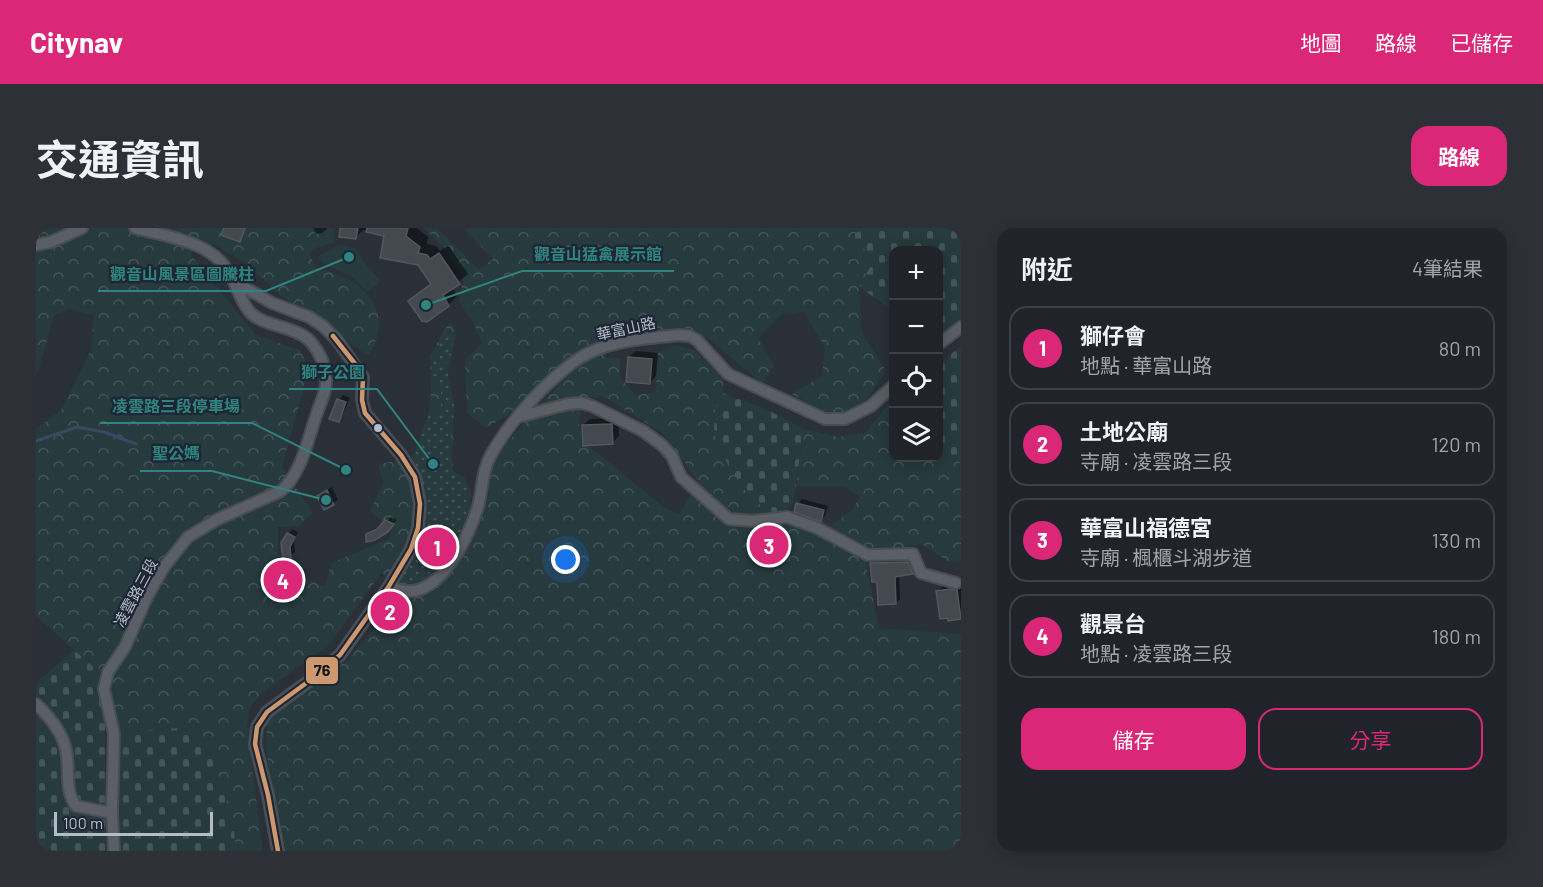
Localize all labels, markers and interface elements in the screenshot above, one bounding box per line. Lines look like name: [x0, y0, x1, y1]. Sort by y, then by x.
text: Citynav: [30, 25, 123, 59]
text: 地圖: [1300, 30, 1342, 55]
text: 路線: [1375, 30, 1417, 55]
text: 已儲存: [1450, 30, 1513, 55]
button: 路線: [1411, 126, 1507, 186]
text: 交通資訊: [36, 133, 204, 183]
callout: 觀音山猛禽展示館: [522, 237, 674, 271]
text: 觀音山猛禽展示館: [534, 244, 662, 263]
map controls: [889, 246, 943, 462]
button: +: [889, 246, 943, 300]
text: 附近: [1021, 253, 1073, 284]
text: 4筆結果: [1412, 256, 1483, 280]
callout: 觀音山風景區圖騰柱: [98, 257, 266, 291]
text: 觀音山風景區圖騰柱: [110, 264, 254, 283]
button: −: [889, 300, 943, 354]
street label: 華富山路: [595, 313, 657, 343]
text: 獅仔會: [1080, 322, 1146, 348]
text: 1: [1039, 336, 1046, 360]
text: 80 m: [1439, 336, 1481, 360]
text: 地點 · 華富山路: [1080, 353, 1212, 377]
button: locate: [889, 354, 943, 408]
callout: 獅子公園: [289, 355, 377, 389]
text: 獅子公園: [301, 362, 365, 381]
callout: 凌雲路三段停車場: [100, 389, 252, 423]
text: 凌雲路三段停車場: [112, 396, 240, 415]
button: layers: [889, 408, 943, 462]
text: 土地公廟: [1080, 418, 1168, 444]
unlabelled marker: [372, 422, 384, 434]
text: 2: [1037, 432, 1048, 456]
text: 120 m: [1431, 432, 1481, 456]
callout: 聖公媽: [140, 437, 212, 471]
text: 聖公媽: [152, 443, 200, 462]
text: 寺廟 · 凌雲路三段: [1080, 449, 1232, 473]
text: 華富山福德宮: [1080, 514, 1212, 540]
pin: 3: [750, 522, 788, 568]
pin: 1: [418, 524, 456, 570]
text: 3: [1037, 528, 1048, 552]
text: 130 m: [1432, 528, 1481, 552]
your location: [551, 545, 580, 574]
text: 寺廟 · 楓櫃斗湖步道: [1080, 545, 1252, 569]
street label: 凌雲路三段: [110, 555, 161, 630]
pin: 4: [264, 558, 302, 602]
pin: 2: [370, 588, 410, 634]
text: 觀景台: [1080, 610, 1146, 636]
text: 4: [1036, 624, 1049, 648]
text: 180 m: [1432, 624, 1481, 648]
text: 地點 · 凌雲路三段: [1080, 641, 1232, 665]
line badge: 76: [305, 656, 339, 685]
text: 76: [314, 660, 331, 679]
button: 儲存: [1021, 708, 1246, 770]
button: 分享: [1258, 708, 1483, 770]
scale bar: [54, 809, 213, 836]
text: 100 m: [63, 813, 103, 832]

